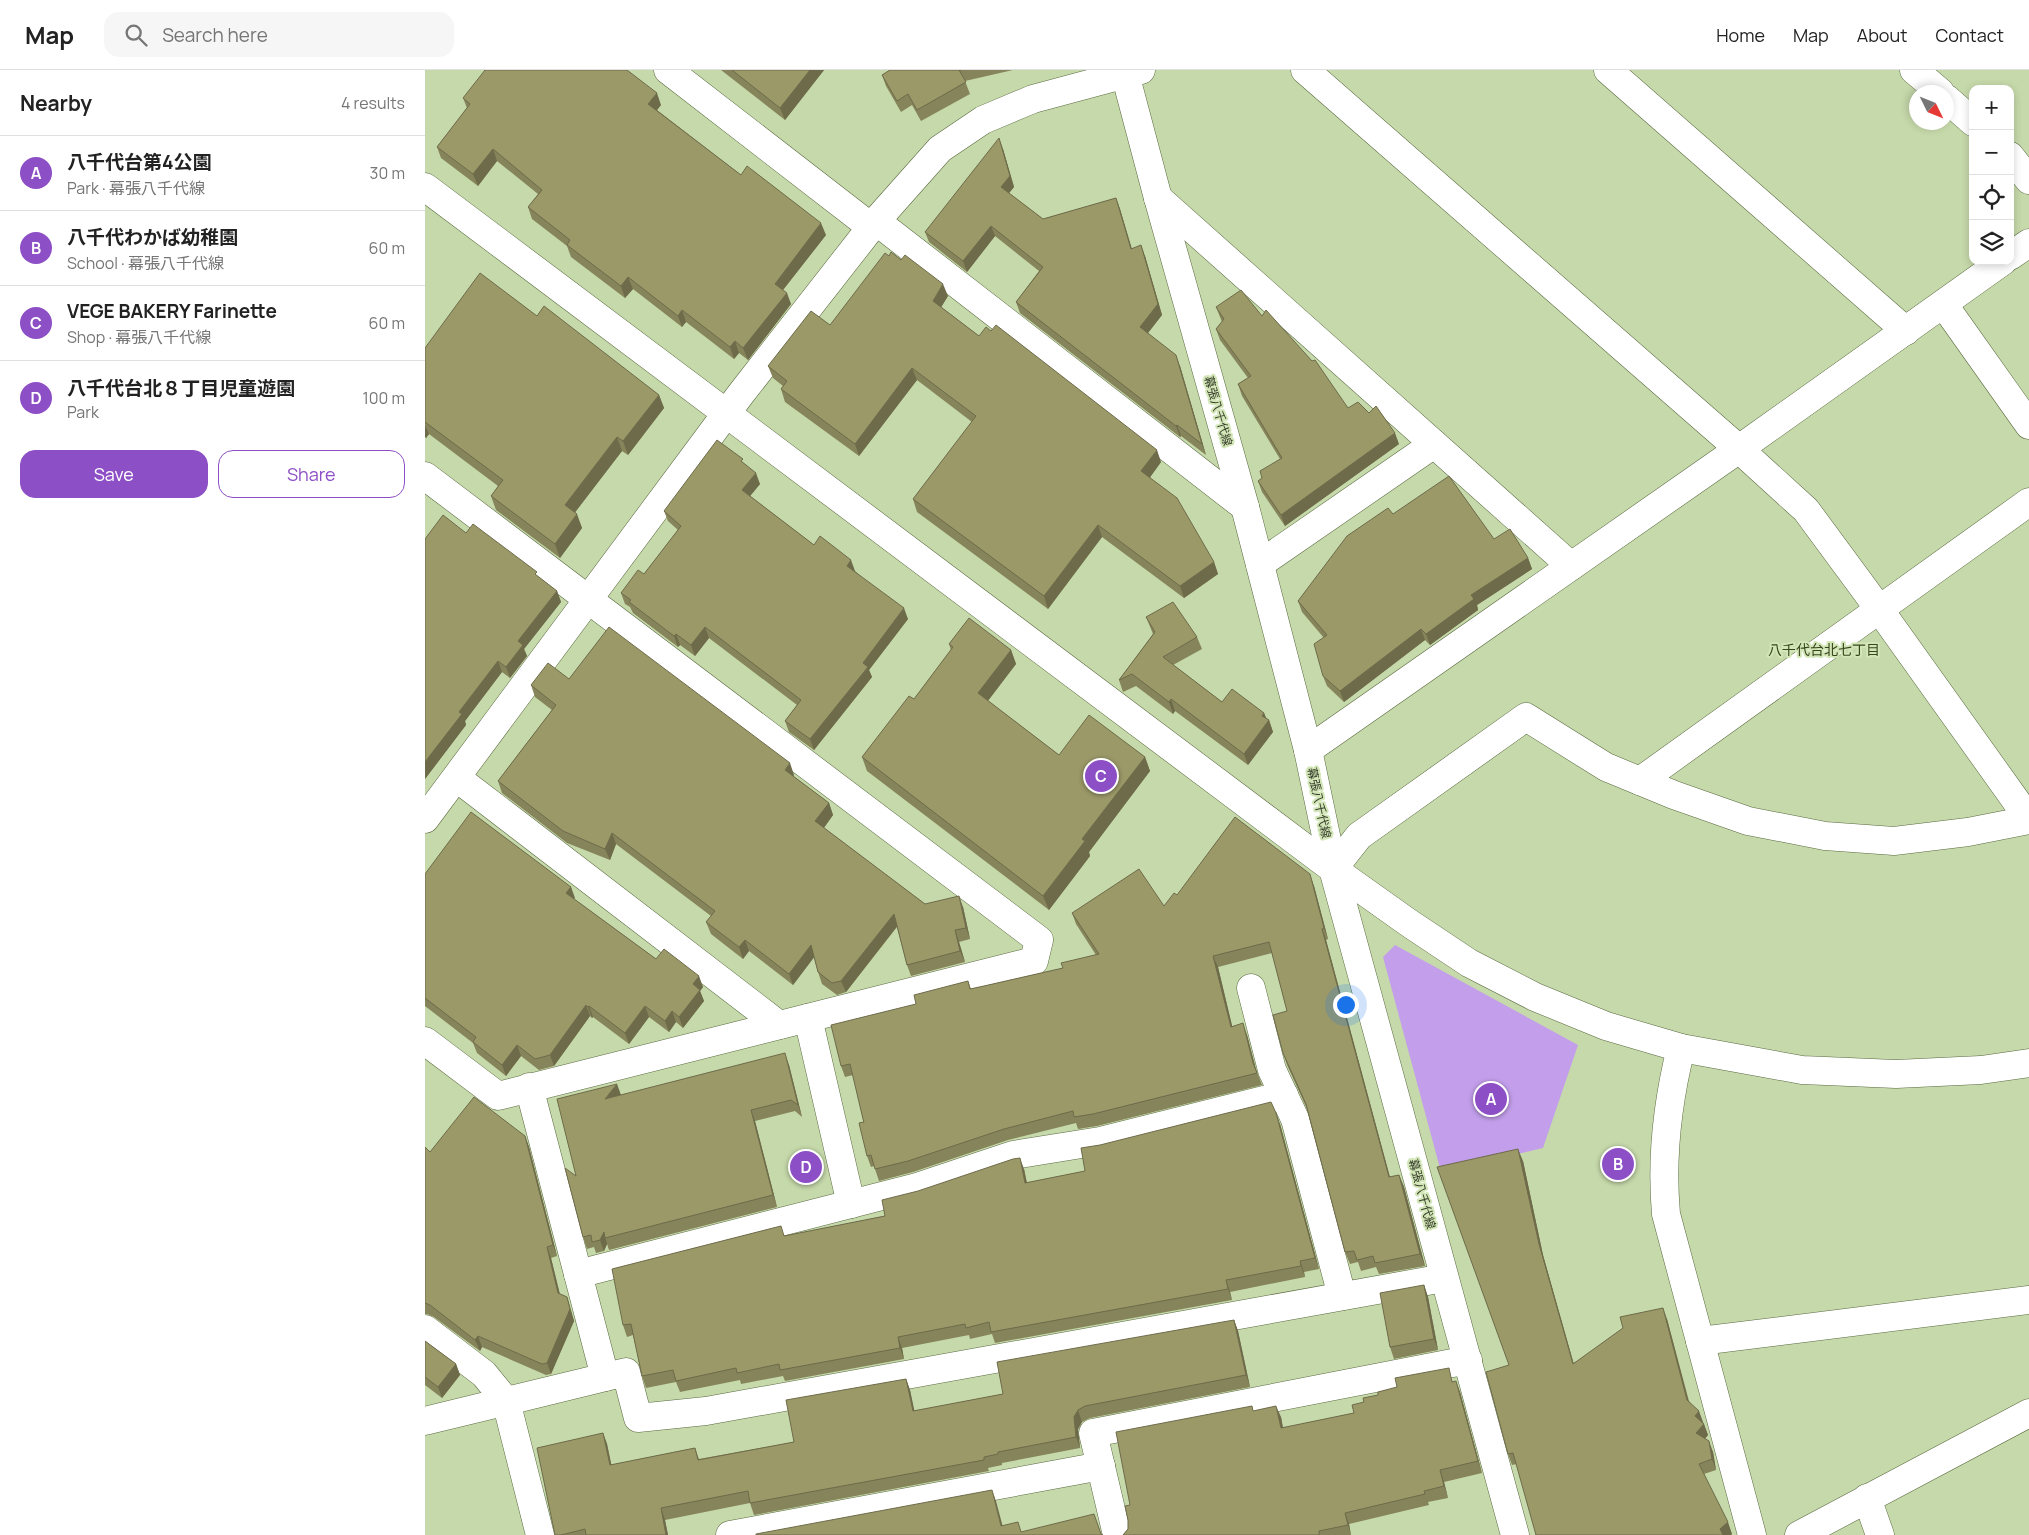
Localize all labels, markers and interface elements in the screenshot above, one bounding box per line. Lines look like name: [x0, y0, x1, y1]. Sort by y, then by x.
search box: [104, 12, 454, 57]
text: Map: [25, 18, 74, 51]
icon: search: [122, 21, 150, 49]
text: Search here: [162, 22, 268, 48]
text: Home: [1716, 23, 1765, 47]
text: Map: [1793, 23, 1829, 47]
text: About: [1857, 23, 1907, 47]
text: Contact: [1935, 23, 2004, 47]
north arrow: [1909, 85, 1954, 130]
map controls: [1969, 85, 2014, 265]
button: +: [1969, 85, 2014, 130]
text: Nearby: [20, 89, 92, 117]
text: 4 results: [341, 92, 405, 114]
button: −: [1969, 130, 2014, 175]
text: 八千代台第4公園: [67, 149, 212, 175]
text: A: [31, 162, 41, 184]
text: 30 m: [370, 162, 405, 184]
button: locate: [1969, 175, 2014, 220]
text: Park · 幕張八千代線: [67, 177, 205, 199]
button: layers: [1969, 220, 2014, 265]
text: 八千代わかば幼稚園: [67, 224, 238, 250]
text: B: [31, 237, 41, 259]
text: 60 m: [369, 237, 405, 259]
text: School · 幕張八千代線: [67, 252, 224, 274]
text: VEGE BAKERY Farinette: [67, 298, 277, 324]
text: C: [30, 312, 42, 334]
text: 60 m: [369, 312, 405, 334]
text: Shop · 幕張八千代線: [67, 326, 211, 348]
street label: 幕張八千代線: [1200, 374, 1237, 448]
text: 八千代台北８丁目児童遊園: [67, 375, 295, 401]
text: D: [30, 387, 42, 409]
text: 100 m: [362, 387, 405, 409]
text: Park: [67, 401, 99, 423]
button: Save: [20, 450, 208, 498]
button: Share: [218, 450, 405, 498]
district label: 八千代台北七丁目: [1768, 640, 1880, 659]
pin: C: [1085, 757, 1117, 795]
street label: 幕張八千代線: [1304, 766, 1335, 840]
your location: [1333, 992, 1359, 1018]
pin: A: [1475, 1080, 1507, 1118]
pin: B: [1602, 1145, 1634, 1183]
pin: D: [790, 1148, 822, 1186]
street label: 幕張八千代線: [1405, 1157, 1440, 1231]

